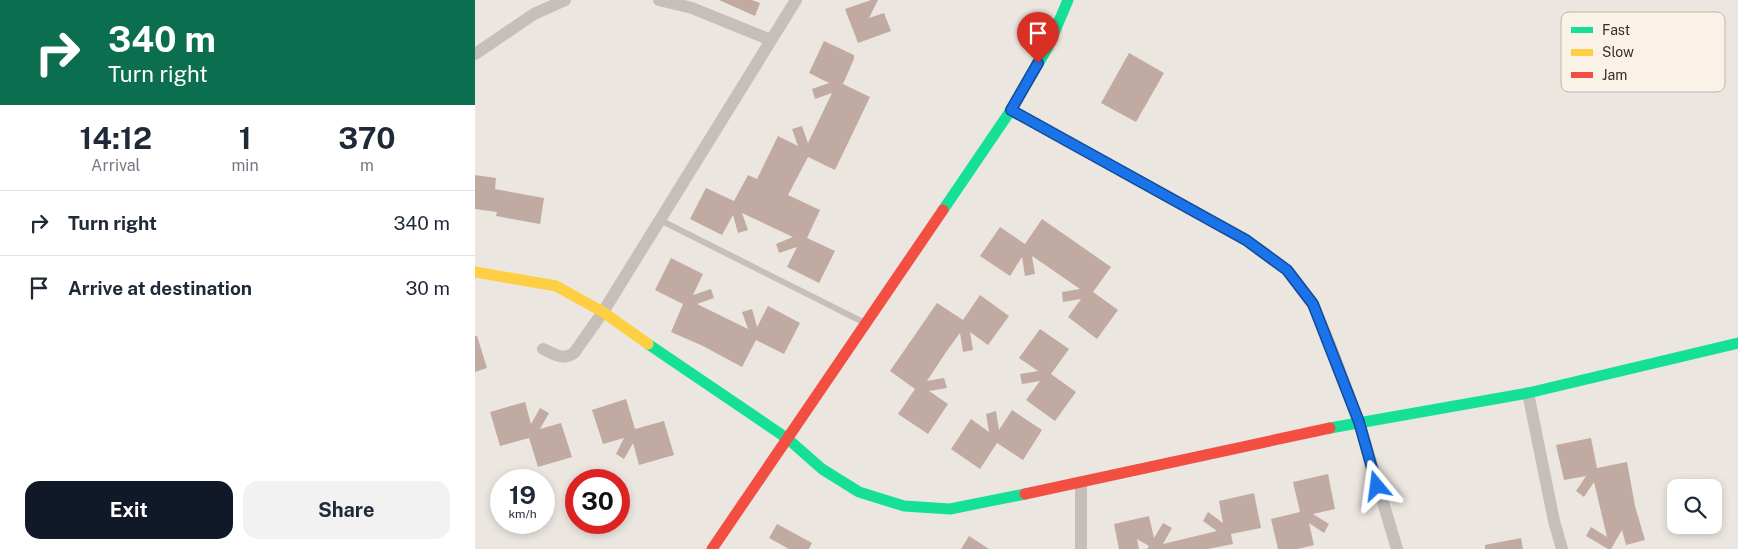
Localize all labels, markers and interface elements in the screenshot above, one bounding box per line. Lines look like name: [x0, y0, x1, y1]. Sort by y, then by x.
pin: [1017, 12, 1059, 63]
legend: [1561, 12, 1725, 92]
text: 340 m: [108, 19, 216, 60]
icon: arrive: [1024, 19, 1052, 47]
icon: right: [25, 20, 90, 85]
text: Fast: [1602, 22, 1630, 38]
text: Slow: [1602, 44, 1634, 60]
text: Turn right: [108, 61, 208, 87]
text: Jam: [1602, 67, 1627, 83]
text: 14:12: [80, 120, 152, 156]
text: 1: [239, 120, 252, 156]
text: 370: [338, 120, 395, 156]
text: Arrival: [91, 156, 140, 175]
text: min: [232, 156, 259, 175]
text: m: [360, 156, 374, 175]
icon: right: [25, 209, 53, 237]
text: Turn right: [68, 212, 157, 234]
text: 340 m: [393, 212, 450, 234]
icon: arrive: [25, 274, 53, 302]
text: Arrive at destination: [68, 277, 252, 299]
text: 30 m: [405, 277, 450, 299]
position arrow: [1350, 459, 1402, 511]
speed limit sign: 30: [565, 469, 630, 534]
map controls: [1667, 479, 1722, 534]
button: search: [1667, 479, 1722, 534]
text: 19: [509, 480, 536, 510]
button: Exit: [25, 481, 233, 539]
button: Share: [243, 481, 450, 539]
text: km/h: [508, 507, 537, 521]

